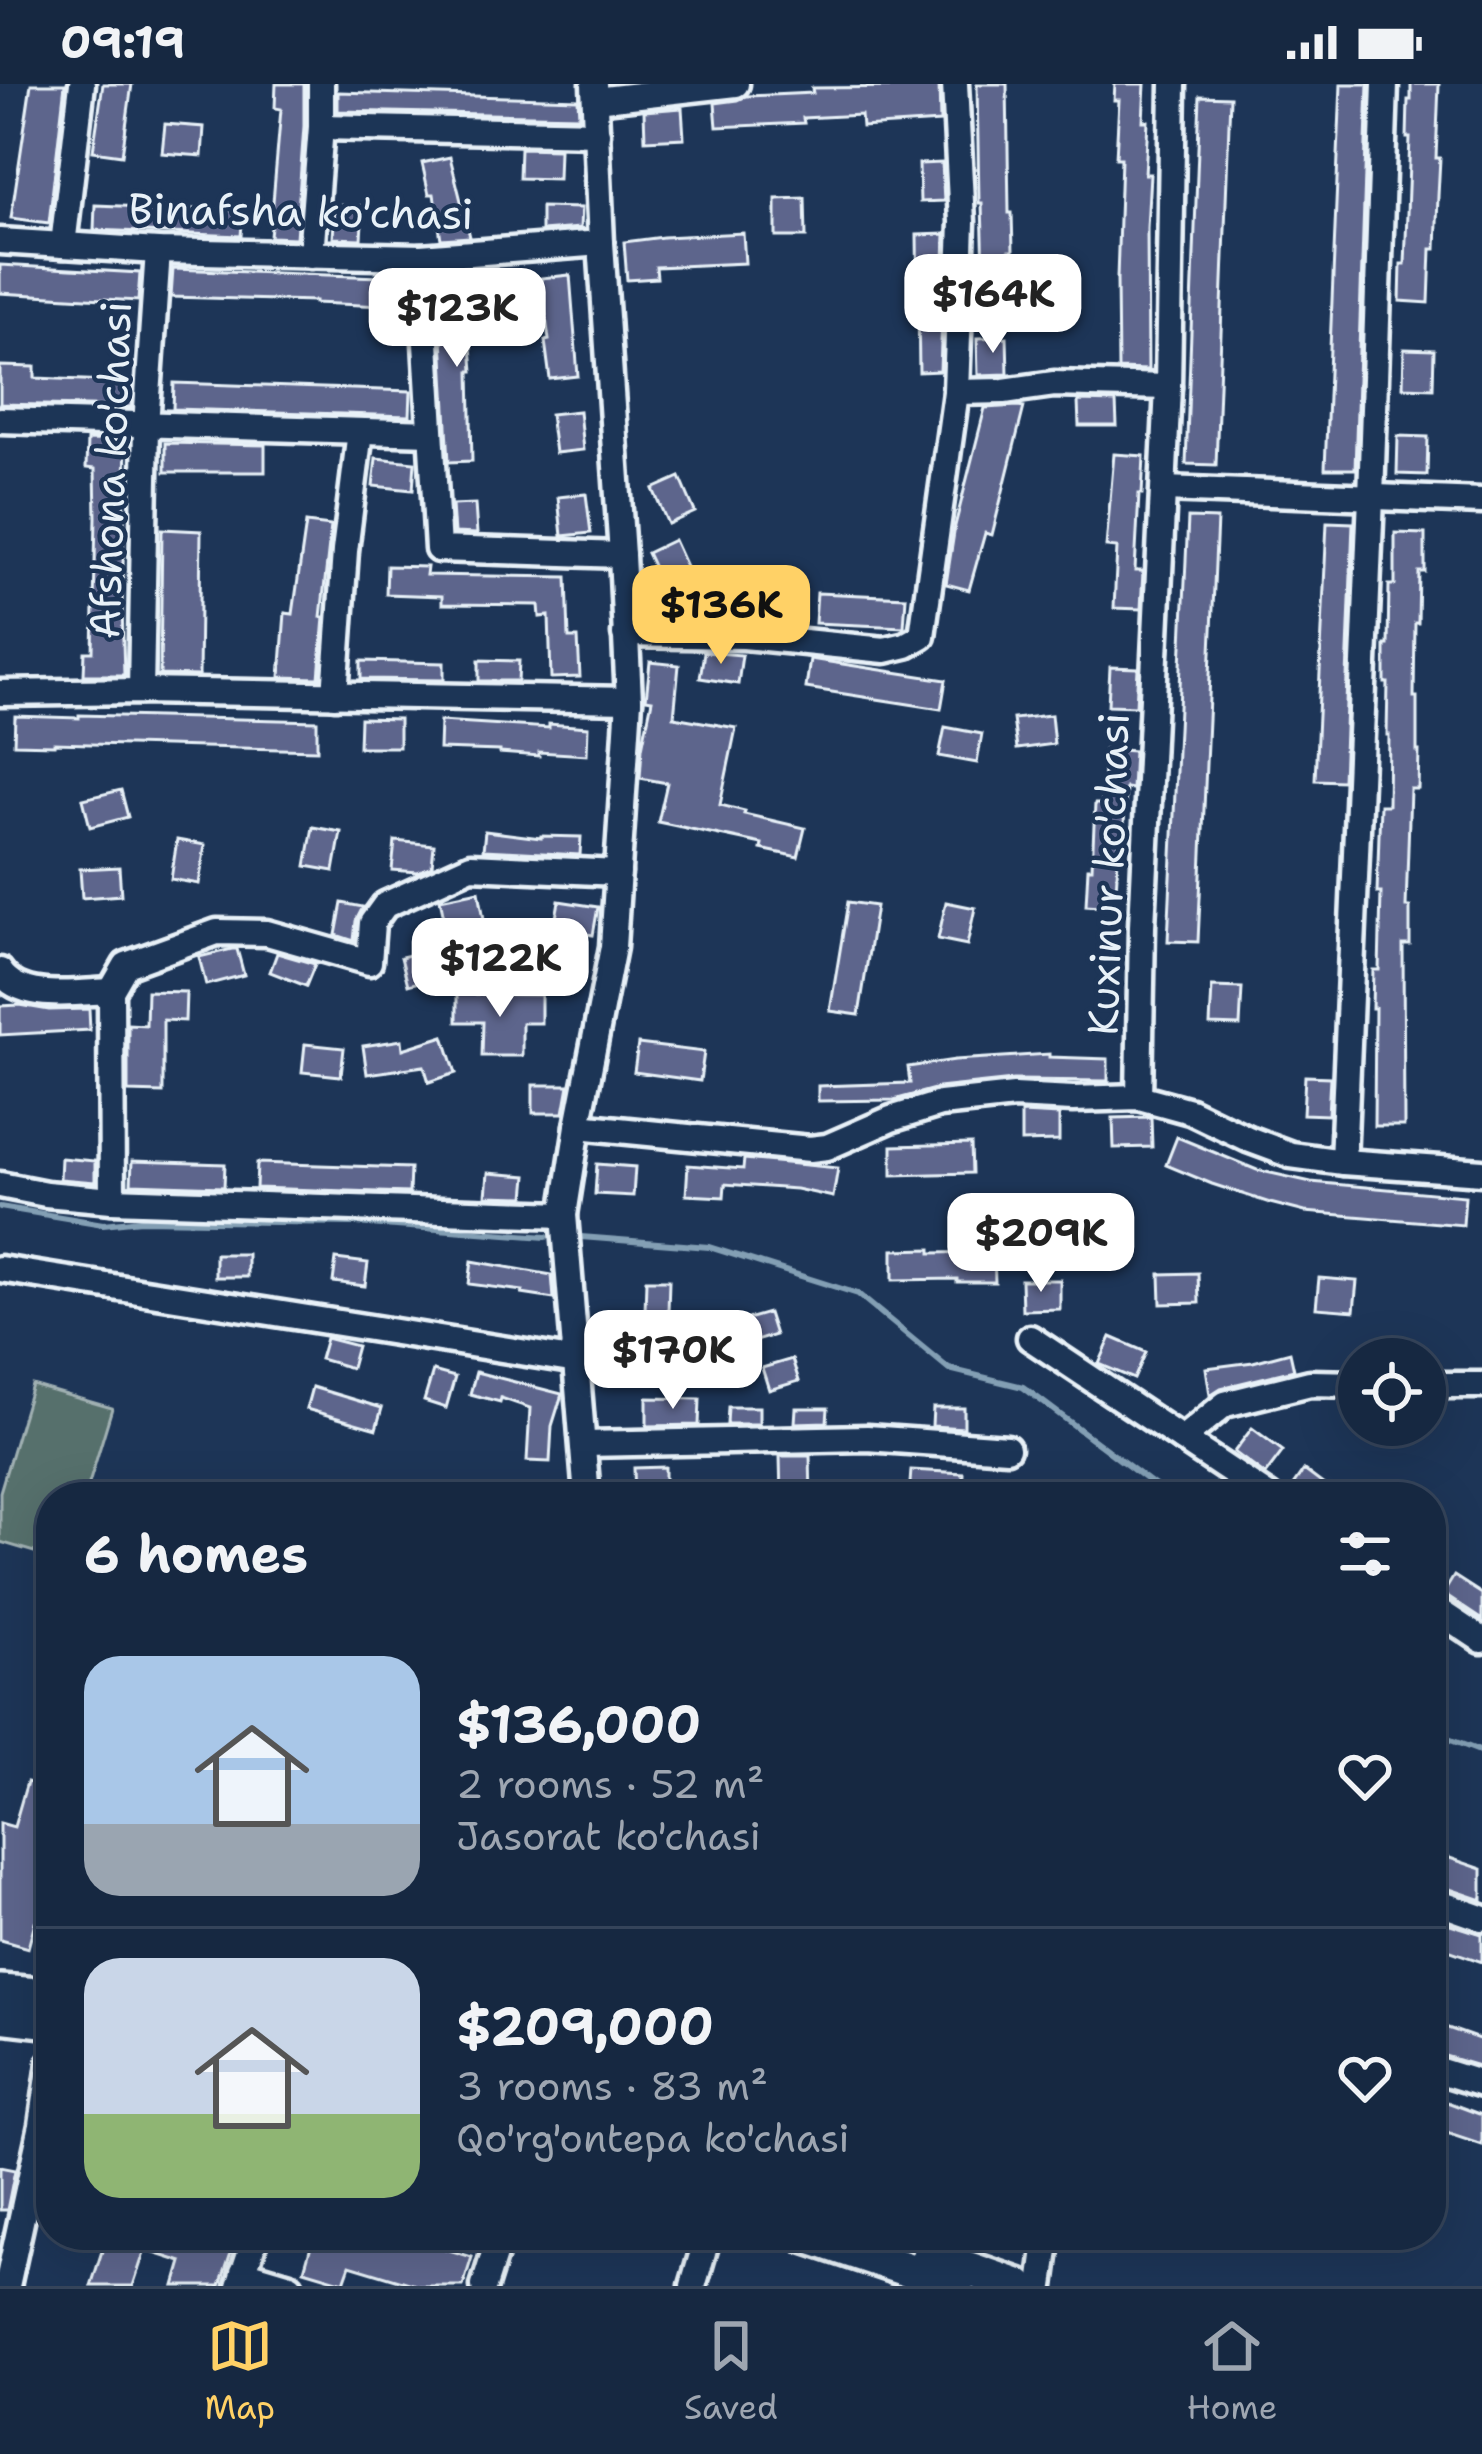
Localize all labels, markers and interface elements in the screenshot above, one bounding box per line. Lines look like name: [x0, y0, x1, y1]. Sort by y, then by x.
text: 09:19: [60, 12, 185, 72]
street label: Binafsha ko'chasi: [128, 180, 474, 242]
pin: $164K: [909, 254, 1077, 356]
text: $164K: [931, 267, 1055, 319]
pin: $123K: [373, 268, 541, 370]
text: $123K: [396, 281, 518, 333]
street label: Afshona ko'chasi: [76, 300, 144, 640]
pin: $136K: [637, 565, 805, 667]
text: $136K: [659, 578, 783, 630]
street label: Kuxinur ko'chasi: [1074, 712, 1142, 1036]
pin: $122K: [416, 918, 584, 1020]
text: $122K: [439, 931, 561, 983]
pin: $209K: [957, 1193, 1125, 1295]
text: $209K: [974, 1206, 1108, 1258]
pin: $170K: [589, 1310, 757, 1412]
text: $170K: [611, 1323, 735, 1375]
map controls: [1338, 1338, 1446, 1446]
button: locate: [1338, 1338, 1446, 1446]
text: 6 homes: [84, 1520, 308, 1588]
icon: filters: [1332, 1521, 1398, 1587]
text: $136,000: [456, 1690, 701, 1758]
icon: home: [180, 1704, 324, 1848]
icon: heart: [1332, 1743, 1398, 1809]
text: 2 rooms · 52 m²: [456, 1758, 765, 1810]
text: Jasorat ko'chasi: [456, 1810, 761, 1862]
text: $209,000: [456, 1992, 714, 2060]
icon: home: [180, 2006, 324, 2150]
icon: heart: [1332, 2045, 1398, 2111]
text: 3 rooms · 83 m²: [456, 2060, 768, 2112]
text: Qo'rg'ontepa ko'chasi: [456, 2112, 850, 2164]
tab: Map: [204, 2313, 275, 2430]
tab: Saved: [684, 2313, 778, 2430]
tab: Home: [1187, 2313, 1277, 2430]

